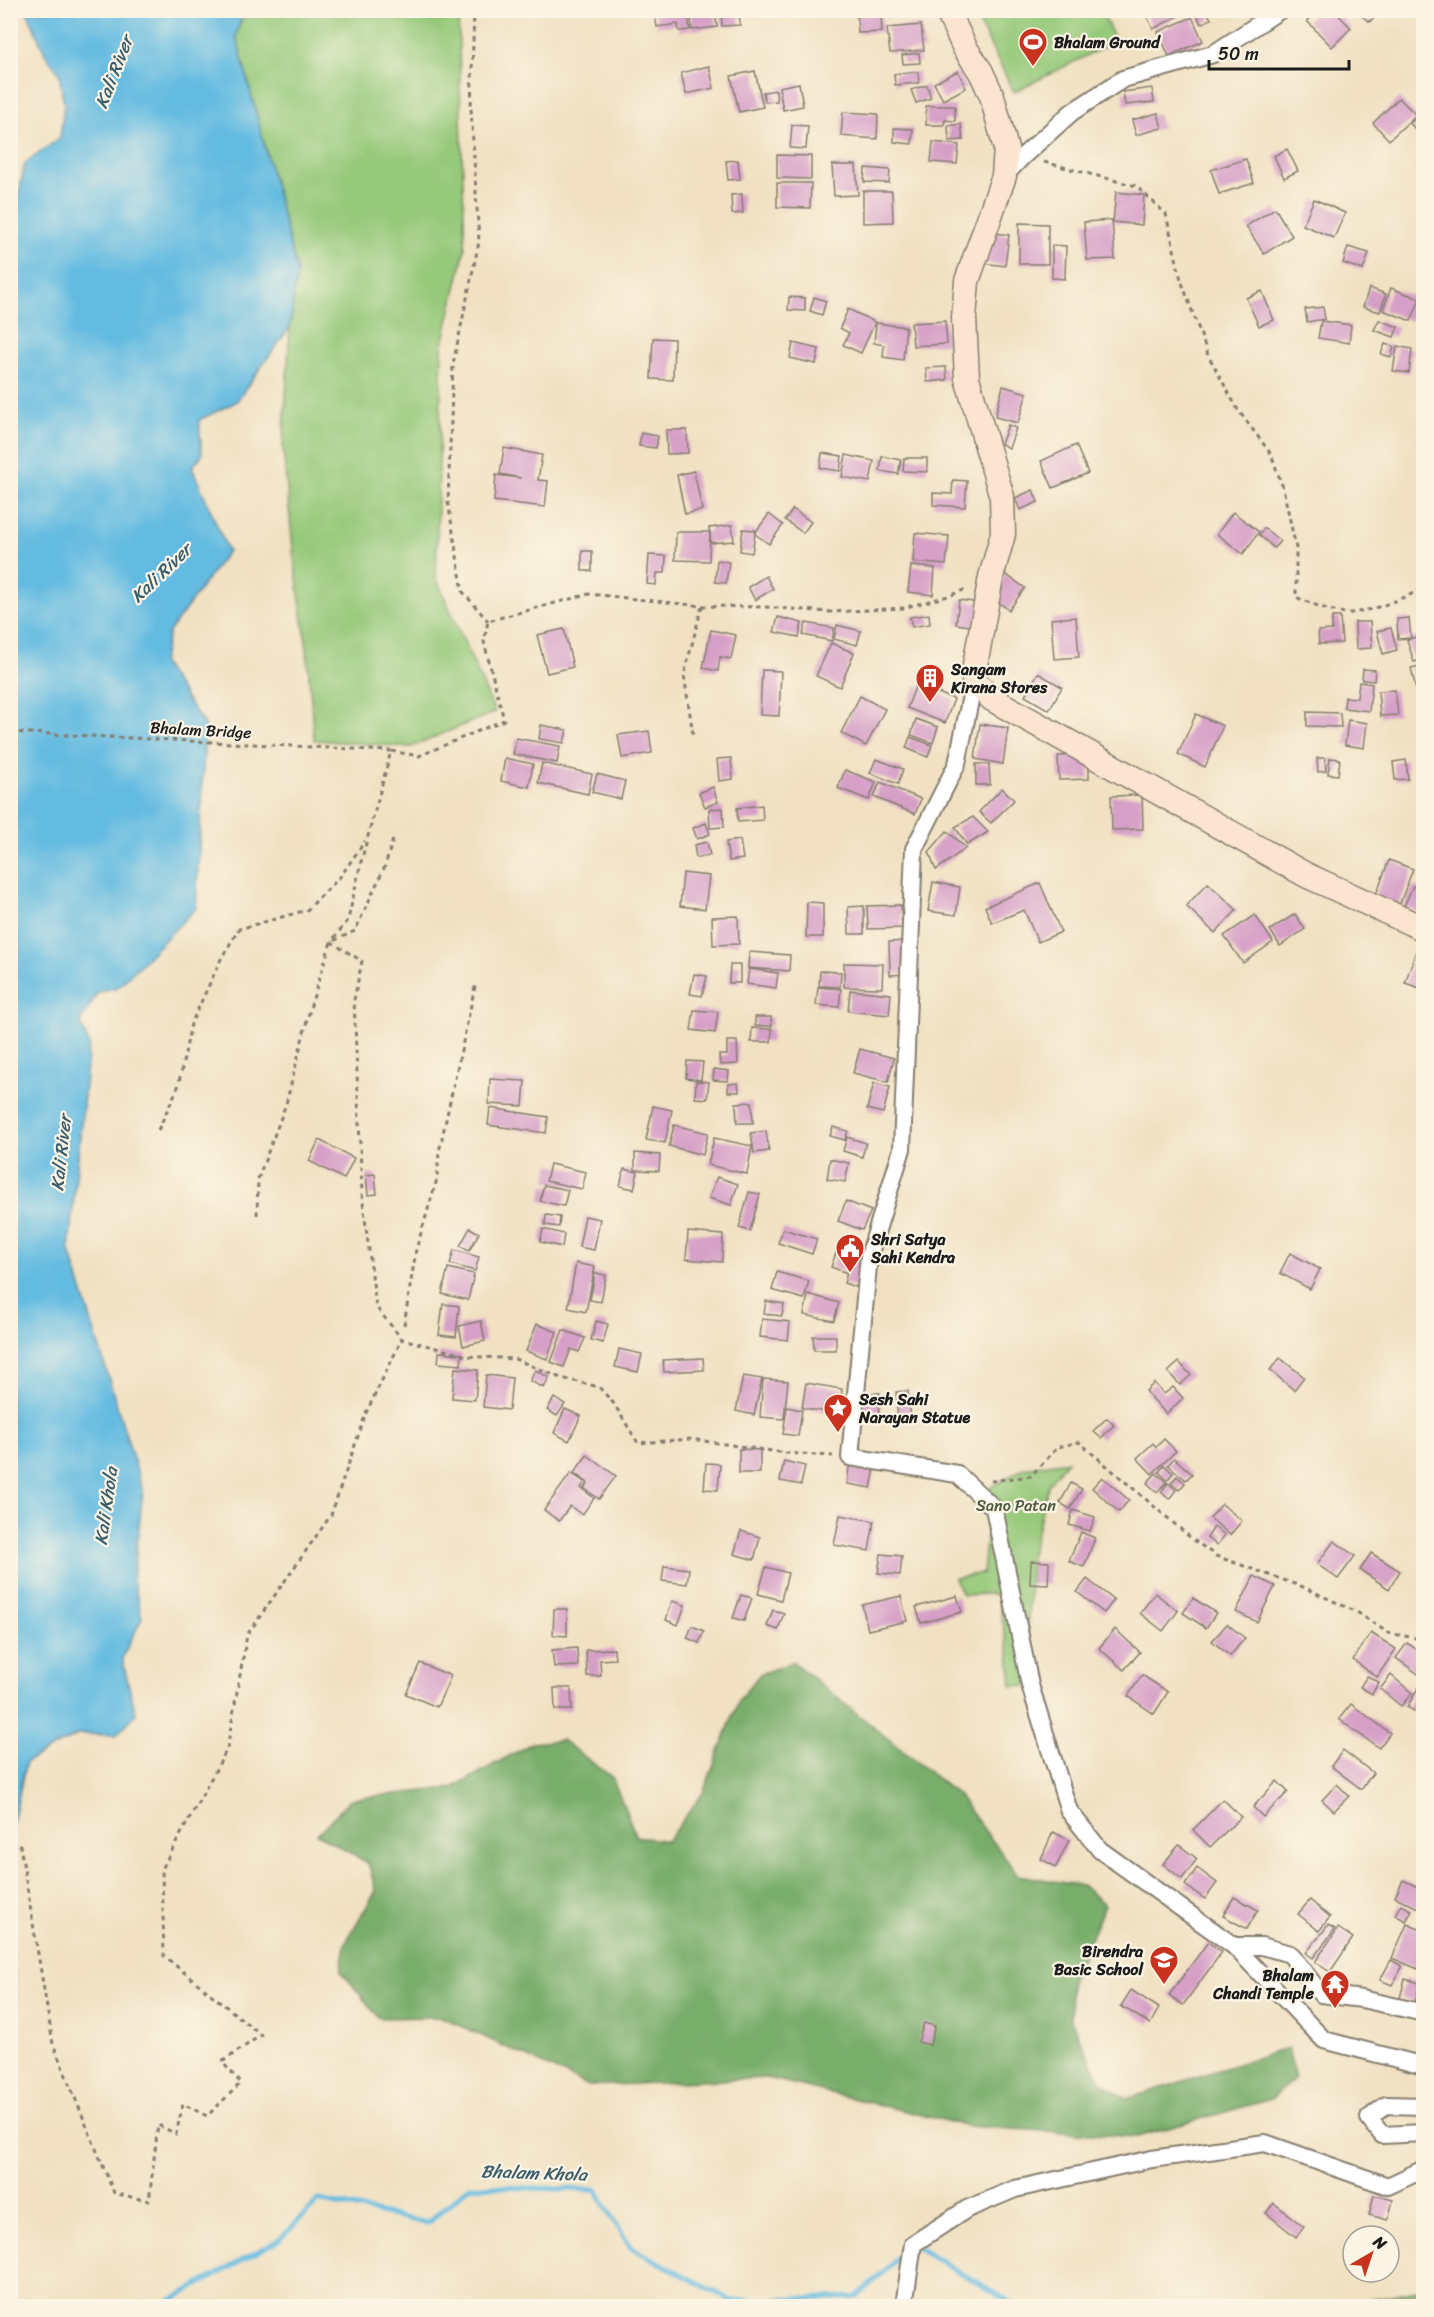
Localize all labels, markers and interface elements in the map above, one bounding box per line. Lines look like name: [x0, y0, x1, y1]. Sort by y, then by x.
sports icon: Bhalam Ground: [1017, 26, 1049, 68]
water label: Kali River: [86, 28, 144, 113]
place label: Bhalam Ground: [1054, 28, 1161, 57]
scale bar: [1209, 33, 1348, 71]
text: 50 m: [1218, 38, 1259, 70]
water label: Kali River: [123, 533, 202, 611]
place label: Sangam Kirana Stores: [950, 655, 1048, 702]
building icon: Sangam Kirana Stores: [914, 662, 946, 704]
street label: Bhalam Bridge: [150, 713, 252, 747]
water label: Kali River: [41, 1110, 81, 1192]
place label: Shri Satya Sahi Kendra: [870, 1225, 955, 1272]
public building icon: Shri Satya Sahi Kendra: [834, 1232, 866, 1274]
place label: Sesh Sahi Narayan Statue: [858, 1385, 971, 1432]
place icon: Sesh Sahi Narayan Statue: [822, 1392, 854, 1434]
water label: Kali Khola: [85, 1463, 128, 1547]
park label: Sano Patan: [976, 1491, 1056, 1520]
place label: Birendra Basic School: [1054, 1937, 1144, 1984]
school or university icon: Birendra Basic School: [1148, 1944, 1180, 1986]
place label: Bhalam Chandi Temple: [1212, 1961, 1315, 2008]
temple icon: Bhalam Chandi Temple: [1319, 1968, 1351, 2010]
water label: Bhalam Khola: [480, 2155, 589, 2191]
north arrow: [1341, 2224, 1401, 2284]
text: N: [1366, 2227, 1394, 2258]

